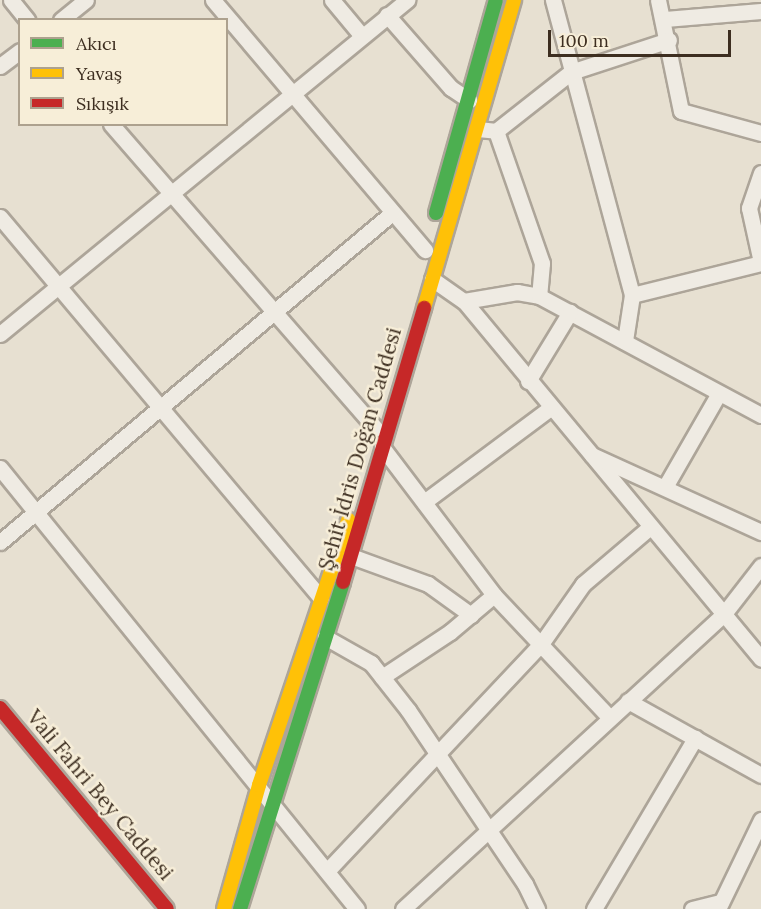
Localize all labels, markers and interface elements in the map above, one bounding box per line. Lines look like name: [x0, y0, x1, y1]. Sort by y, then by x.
legend: [18, 18, 228, 126]
scale bar: [551, 18, 734, 56]
text: 100 m: [559, 29, 609, 52]
text: Akıcı: [76, 32, 117, 55]
text: Yavaş: [76, 62, 122, 85]
text: Sıkışık: [76, 92, 129, 115]
street label: Şehit İdris Doğan Caddesi: [313, 325, 407, 573]
street label: Vali Fahri Bey Caddesi: [21, 705, 179, 885]

